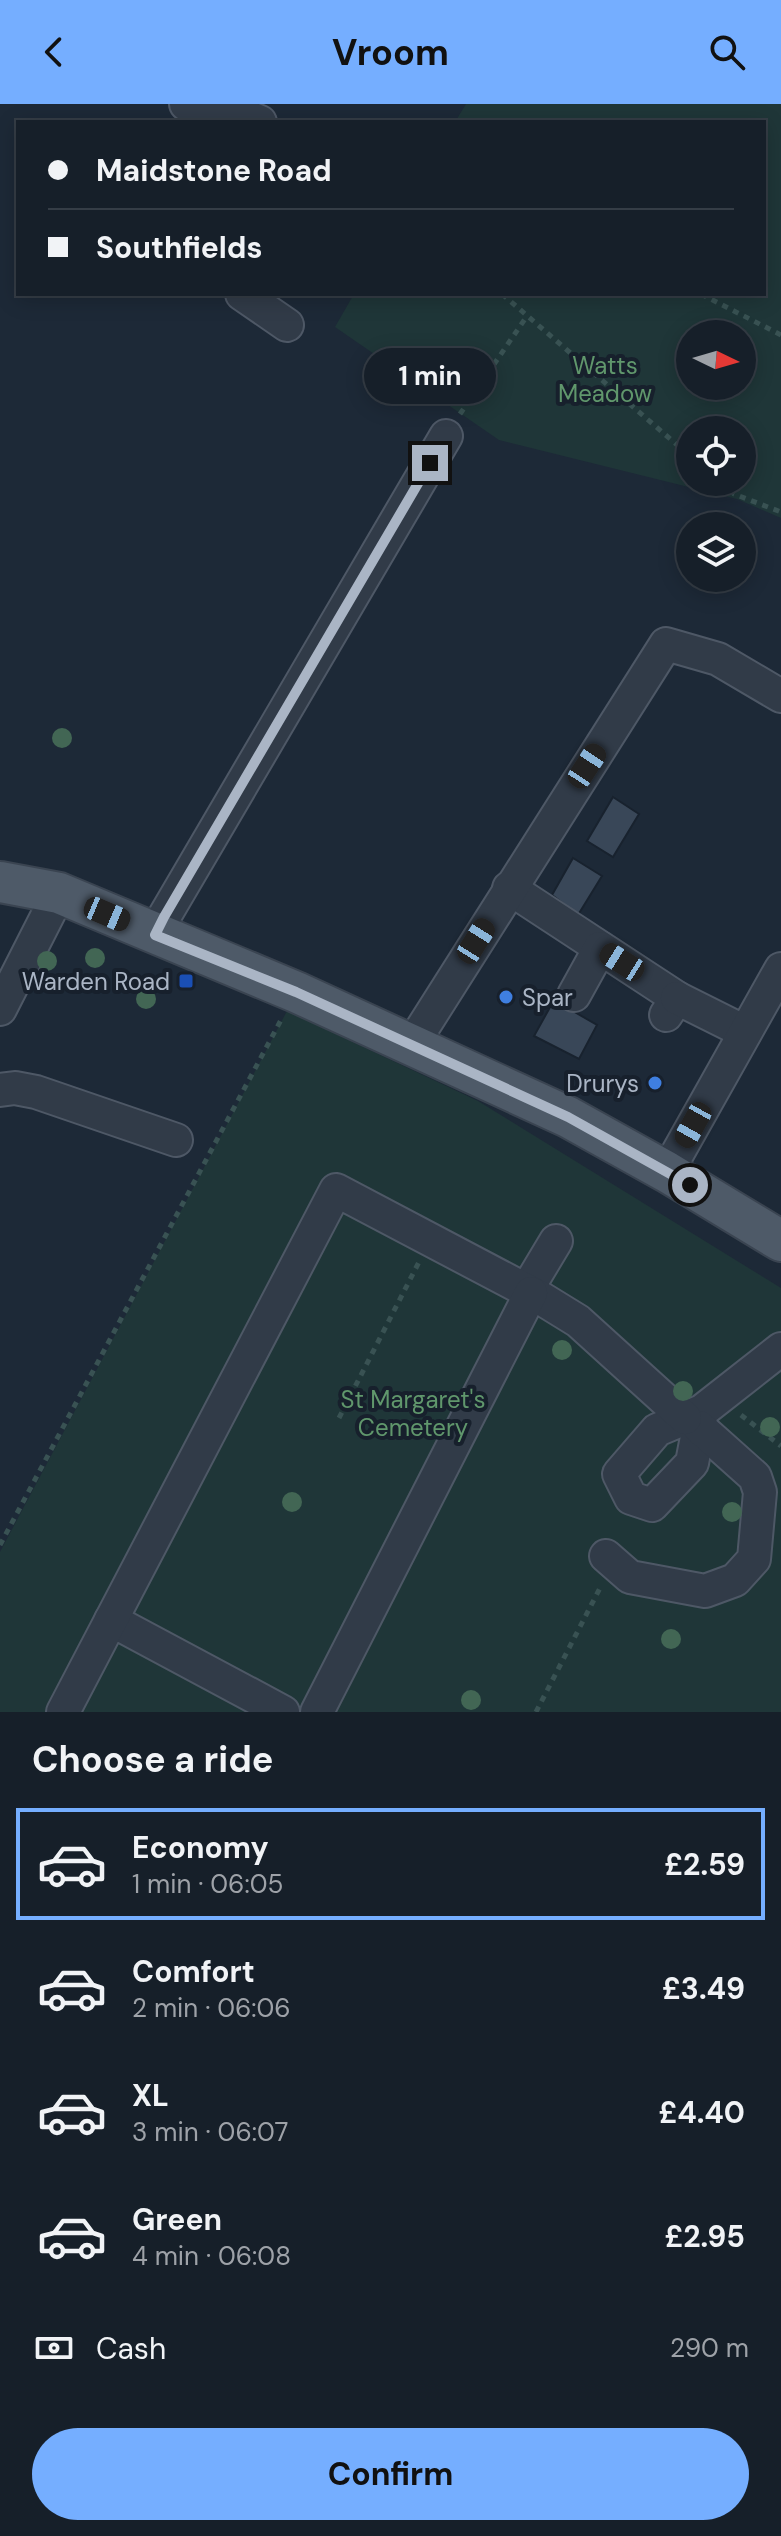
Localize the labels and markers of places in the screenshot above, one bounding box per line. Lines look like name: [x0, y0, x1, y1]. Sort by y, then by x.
place label: Warden Road: [22, 966, 170, 997]
marker: Warden Road: [177, 972, 195, 990]
place label: Spar: [522, 982, 573, 1013]
marker: Spar: [497, 988, 515, 1006]
place label: Drurys: [566, 1068, 639, 1099]
marker: Drurys: [646, 1074, 664, 1092]

